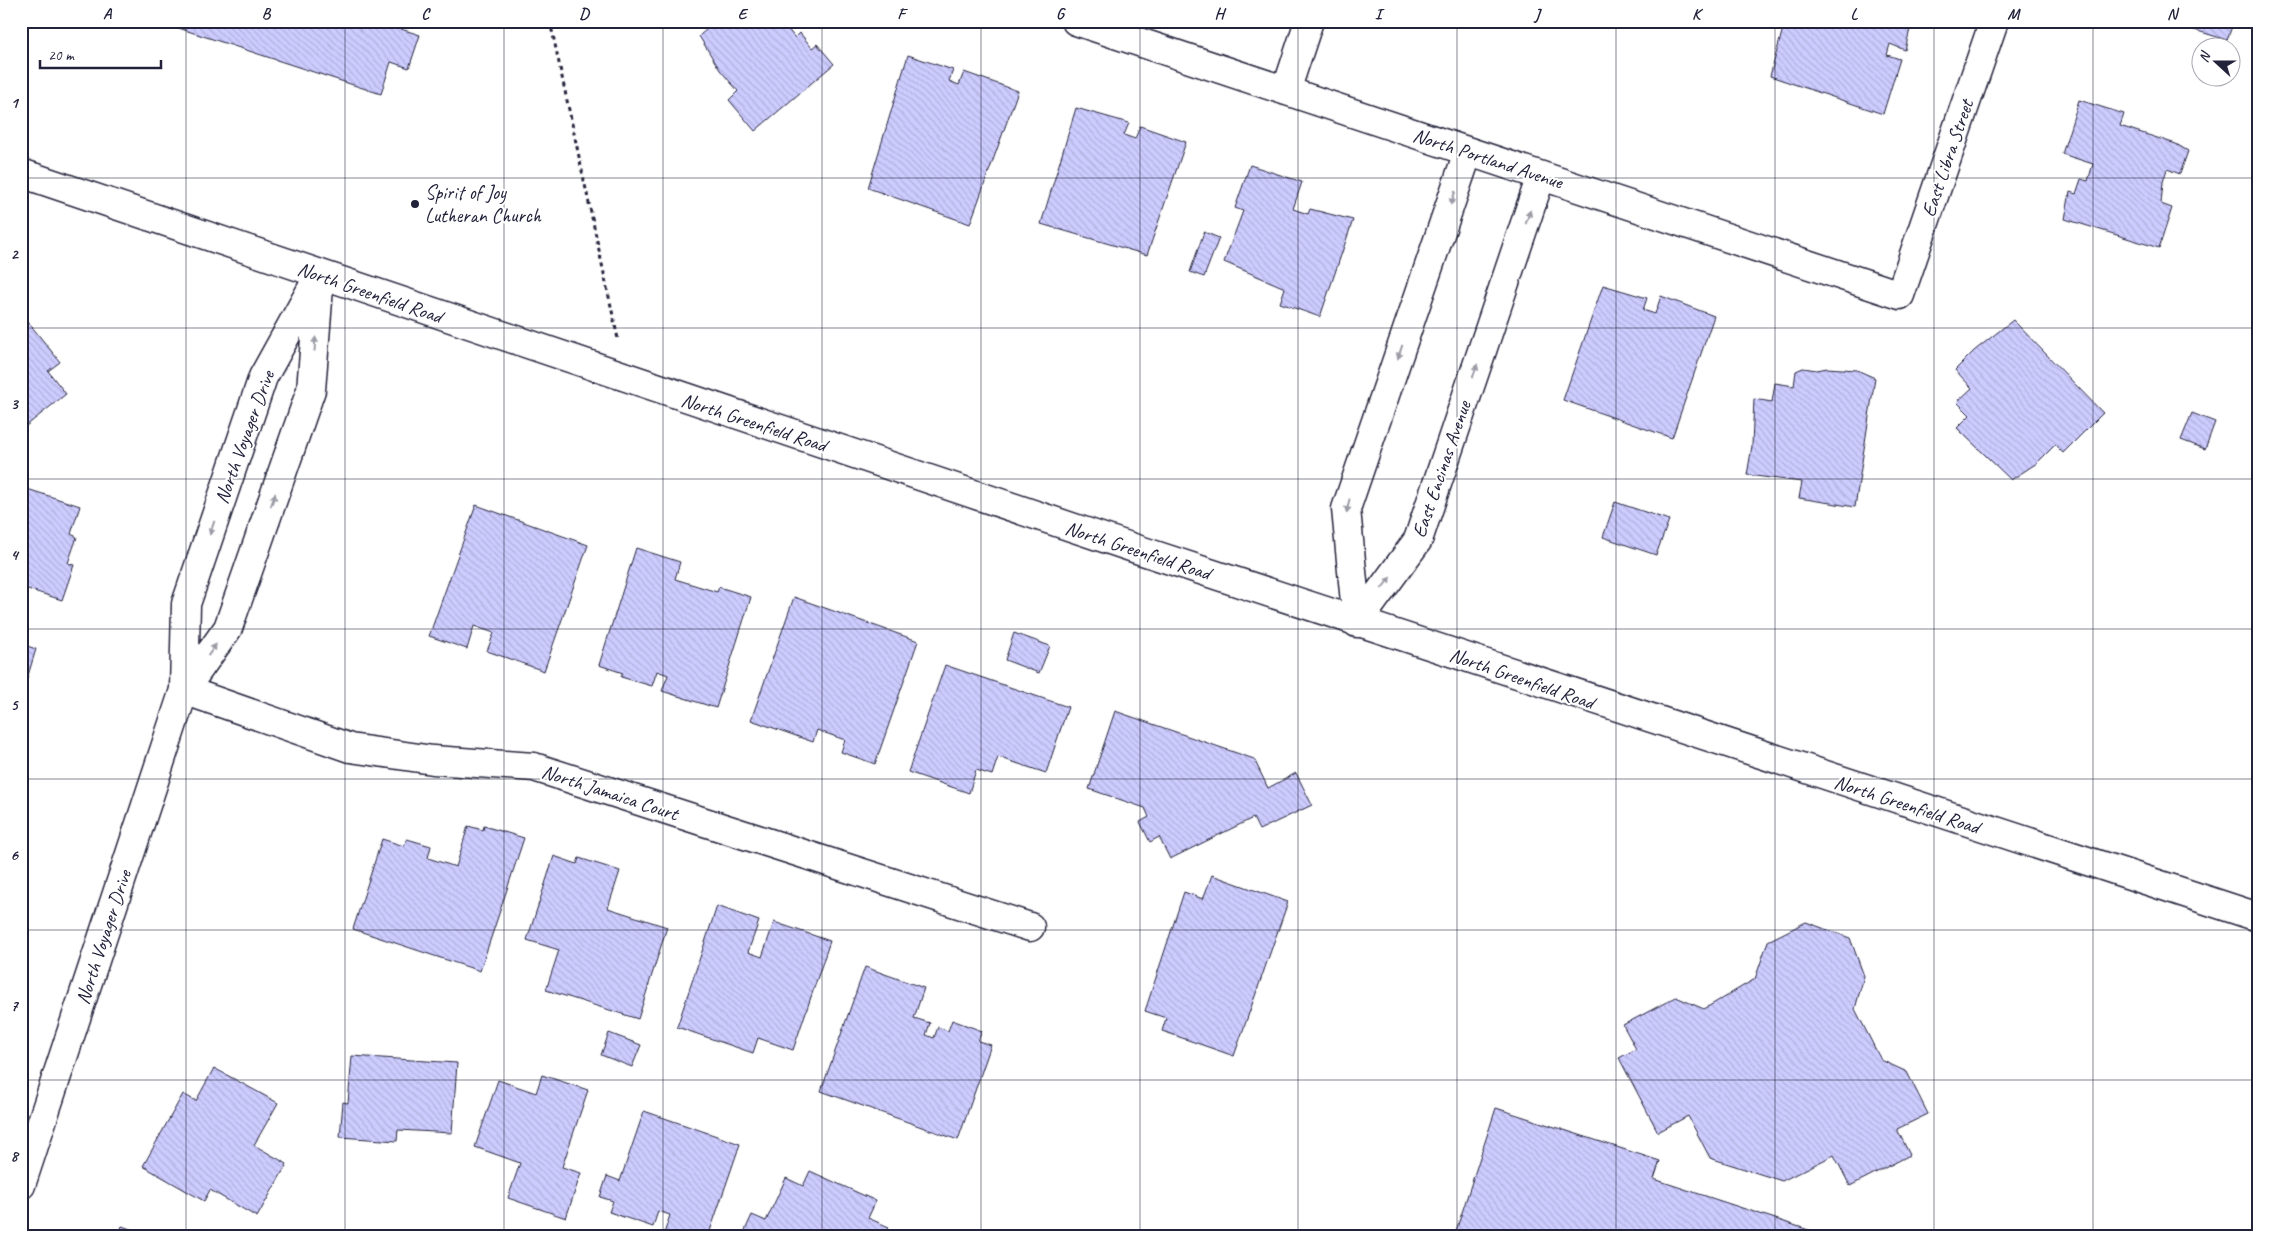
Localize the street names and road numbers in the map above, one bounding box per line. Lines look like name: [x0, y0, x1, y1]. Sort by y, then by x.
street label: East Libra Street: [1916, 94, 1980, 220]
street label: North Portland Avenue: [1410, 122, 1567, 195]
street label: North Greenfield Road: [294, 256, 448, 330]
street label: North Voyager Drive: [209, 366, 281, 507]
street label: North Greenfield Road: [678, 387, 833, 459]
street label: East Encinas Avenue: [1406, 396, 1477, 541]
street label: North Greenfield Road: [1062, 515, 1217, 587]
street label: North Greenfield Road: [1446, 642, 1600, 716]
street label: North Jamaica Court: [539, 759, 683, 827]
street label: North Greenfield Road: [1831, 769, 1986, 841]
street label: North Voyager Drive: [70, 866, 137, 1007]

